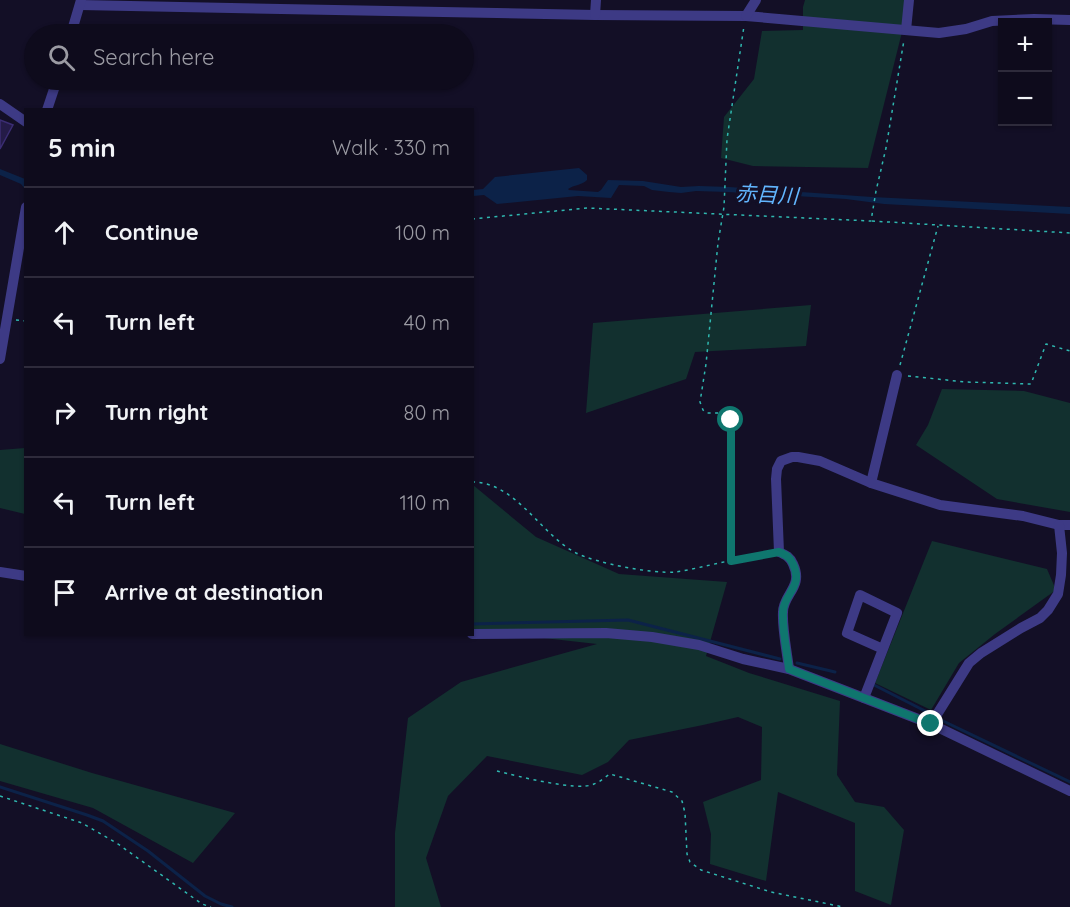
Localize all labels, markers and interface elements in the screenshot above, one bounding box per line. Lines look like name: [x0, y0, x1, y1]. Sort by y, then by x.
map controls: [998, 18, 1052, 126]
button: +: [998, 18, 1052, 72]
search box: [24, 24, 474, 90]
icon: search: [45, 41, 78, 74]
text: Search here: [93, 43, 214, 71]
button: −: [998, 72, 1052, 126]
text: 5 min: [48, 131, 116, 164]
text: Walk · 330 m: [332, 135, 450, 160]
water label: 赤目川: [735, 179, 801, 209]
icon: ahead: [48, 216, 81, 249]
text: Continue: [105, 218, 199, 246]
text: 100 m: [395, 220, 450, 245]
icon: left: [48, 306, 81, 339]
text: Turn left: [105, 308, 195, 336]
text: 40 m: [404, 310, 450, 335]
icon: right: [48, 396, 81, 429]
text: Turn right: [105, 398, 209, 426]
text: 80 m: [404, 400, 450, 425]
route start: [717, 406, 743, 432]
icon: left: [48, 486, 81, 519]
text: Turn left: [105, 488, 195, 516]
text: 110 m: [400, 490, 450, 515]
icon: arrive: [48, 576, 81, 609]
text: Arrive at destination: [105, 578, 323, 606]
route end: [917, 710, 943, 736]

